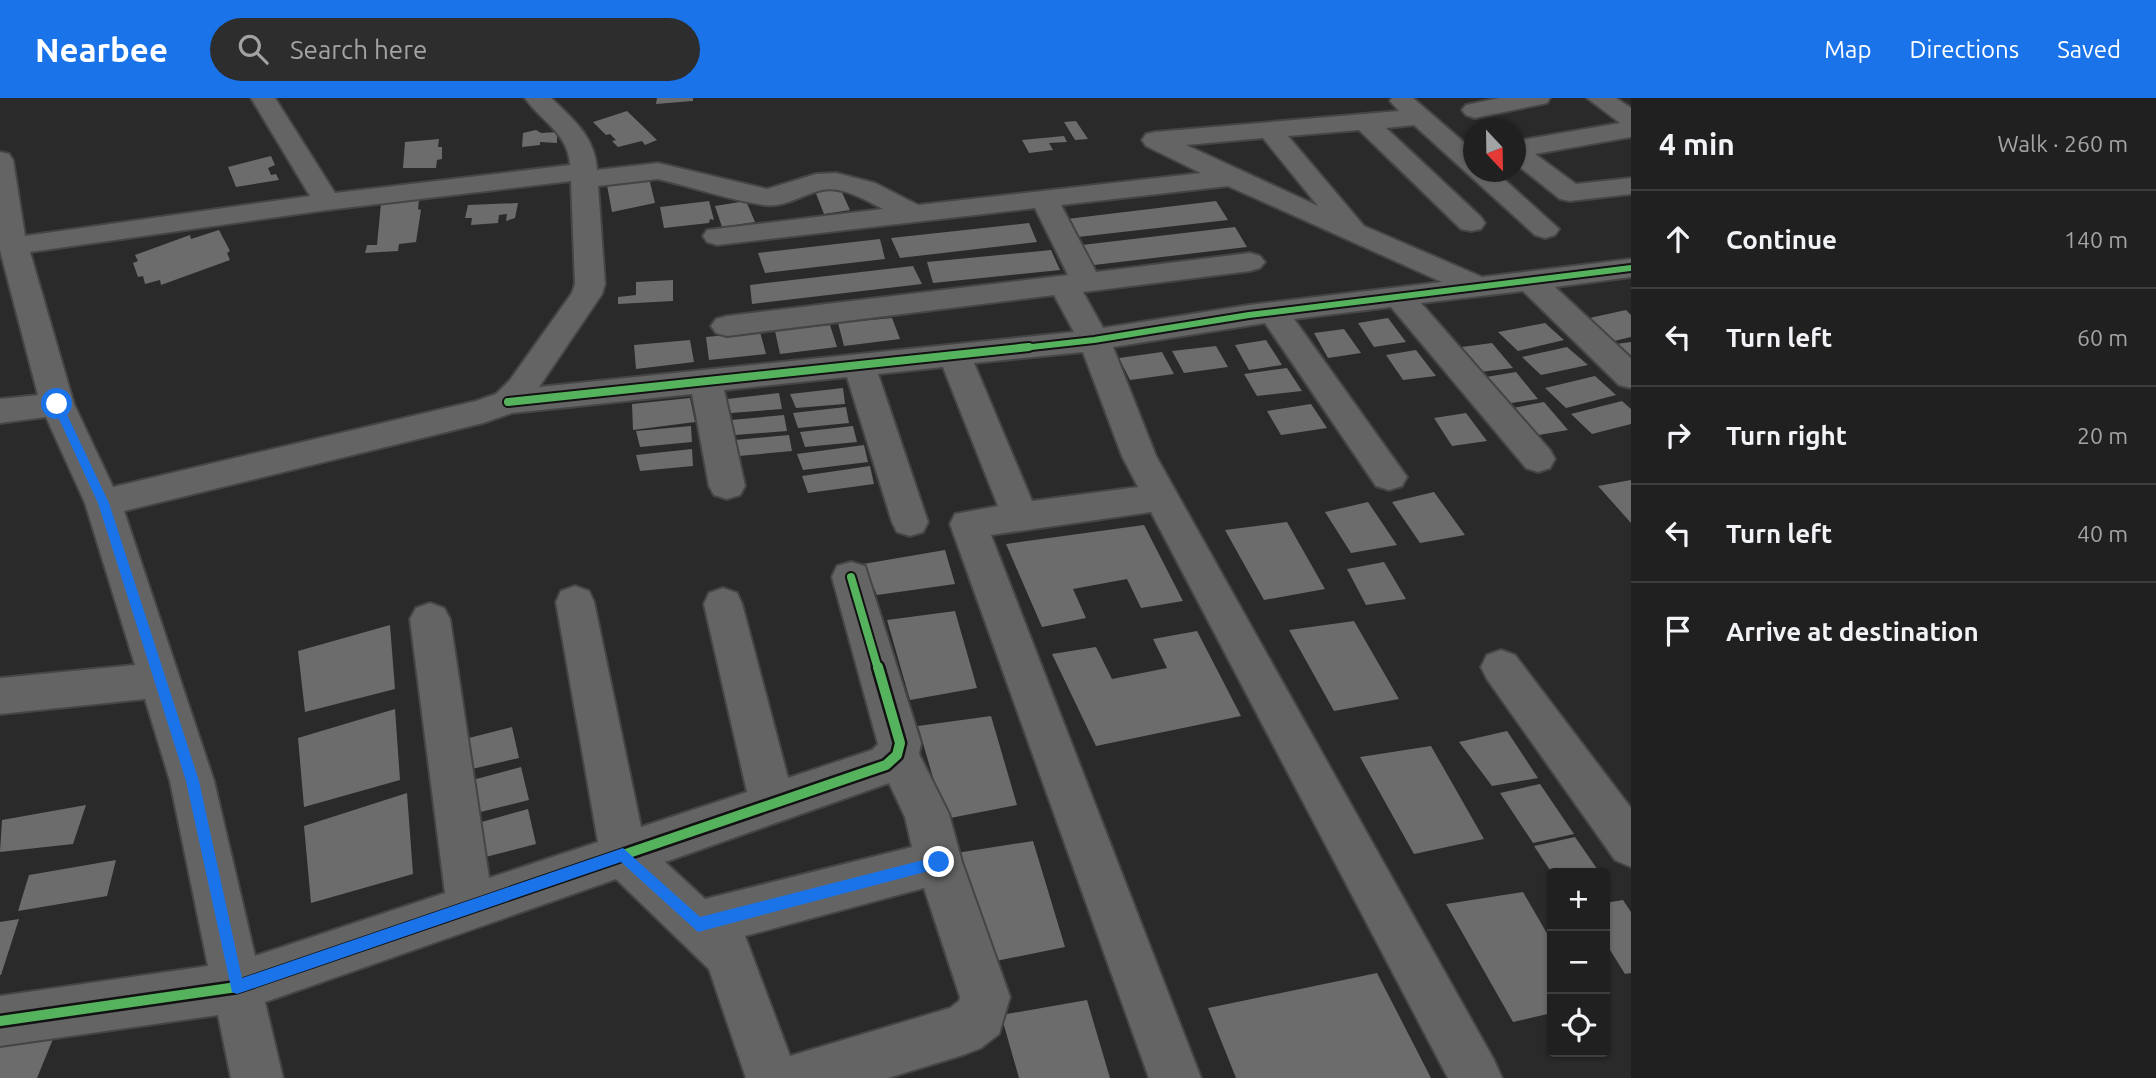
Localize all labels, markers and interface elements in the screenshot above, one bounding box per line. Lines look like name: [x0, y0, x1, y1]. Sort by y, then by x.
search box: [210, 18, 700, 81]
icon: search: [234, 30, 272, 68]
text: Nearbee: [35, 31, 168, 68]
text: Search here: [290, 35, 427, 64]
text: Map: [1824, 36, 1871, 63]
text: Directions: [1909, 36, 2019, 63]
text: Saved: [2057, 36, 2121, 63]
north arrow: [1463, 119, 1526, 182]
text: 4 min: [1659, 127, 1735, 161]
text: Walk · 260 m: [1997, 131, 2128, 156]
icon: ahead: [1659, 220, 1697, 258]
text: Continue: [1726, 225, 1837, 254]
text: 140 m: [2064, 227, 2128, 252]
icon: left: [1659, 318, 1697, 356]
text: Turn left: [1726, 323, 1832, 352]
text: 60 m: [2077, 325, 2128, 350]
route start: [41, 388, 72, 419]
icon: right: [1659, 416, 1697, 454]
text: Turn right: [1726, 421, 1847, 450]
text: 20 m: [2077, 423, 2128, 448]
icon: left: [1659, 514, 1697, 552]
text: Turn left: [1726, 519, 1832, 548]
text: 40 m: [2077, 521, 2128, 546]
icon: arrive: [1659, 612, 1697, 650]
text: Arrive at destination: [1726, 617, 1979, 646]
route end: [923, 846, 954, 877]
map controls: [1547, 868, 1610, 1057]
button: +: [1547, 868, 1610, 931]
button: −: [1547, 931, 1610, 994]
button: locate: [1547, 994, 1610, 1057]

